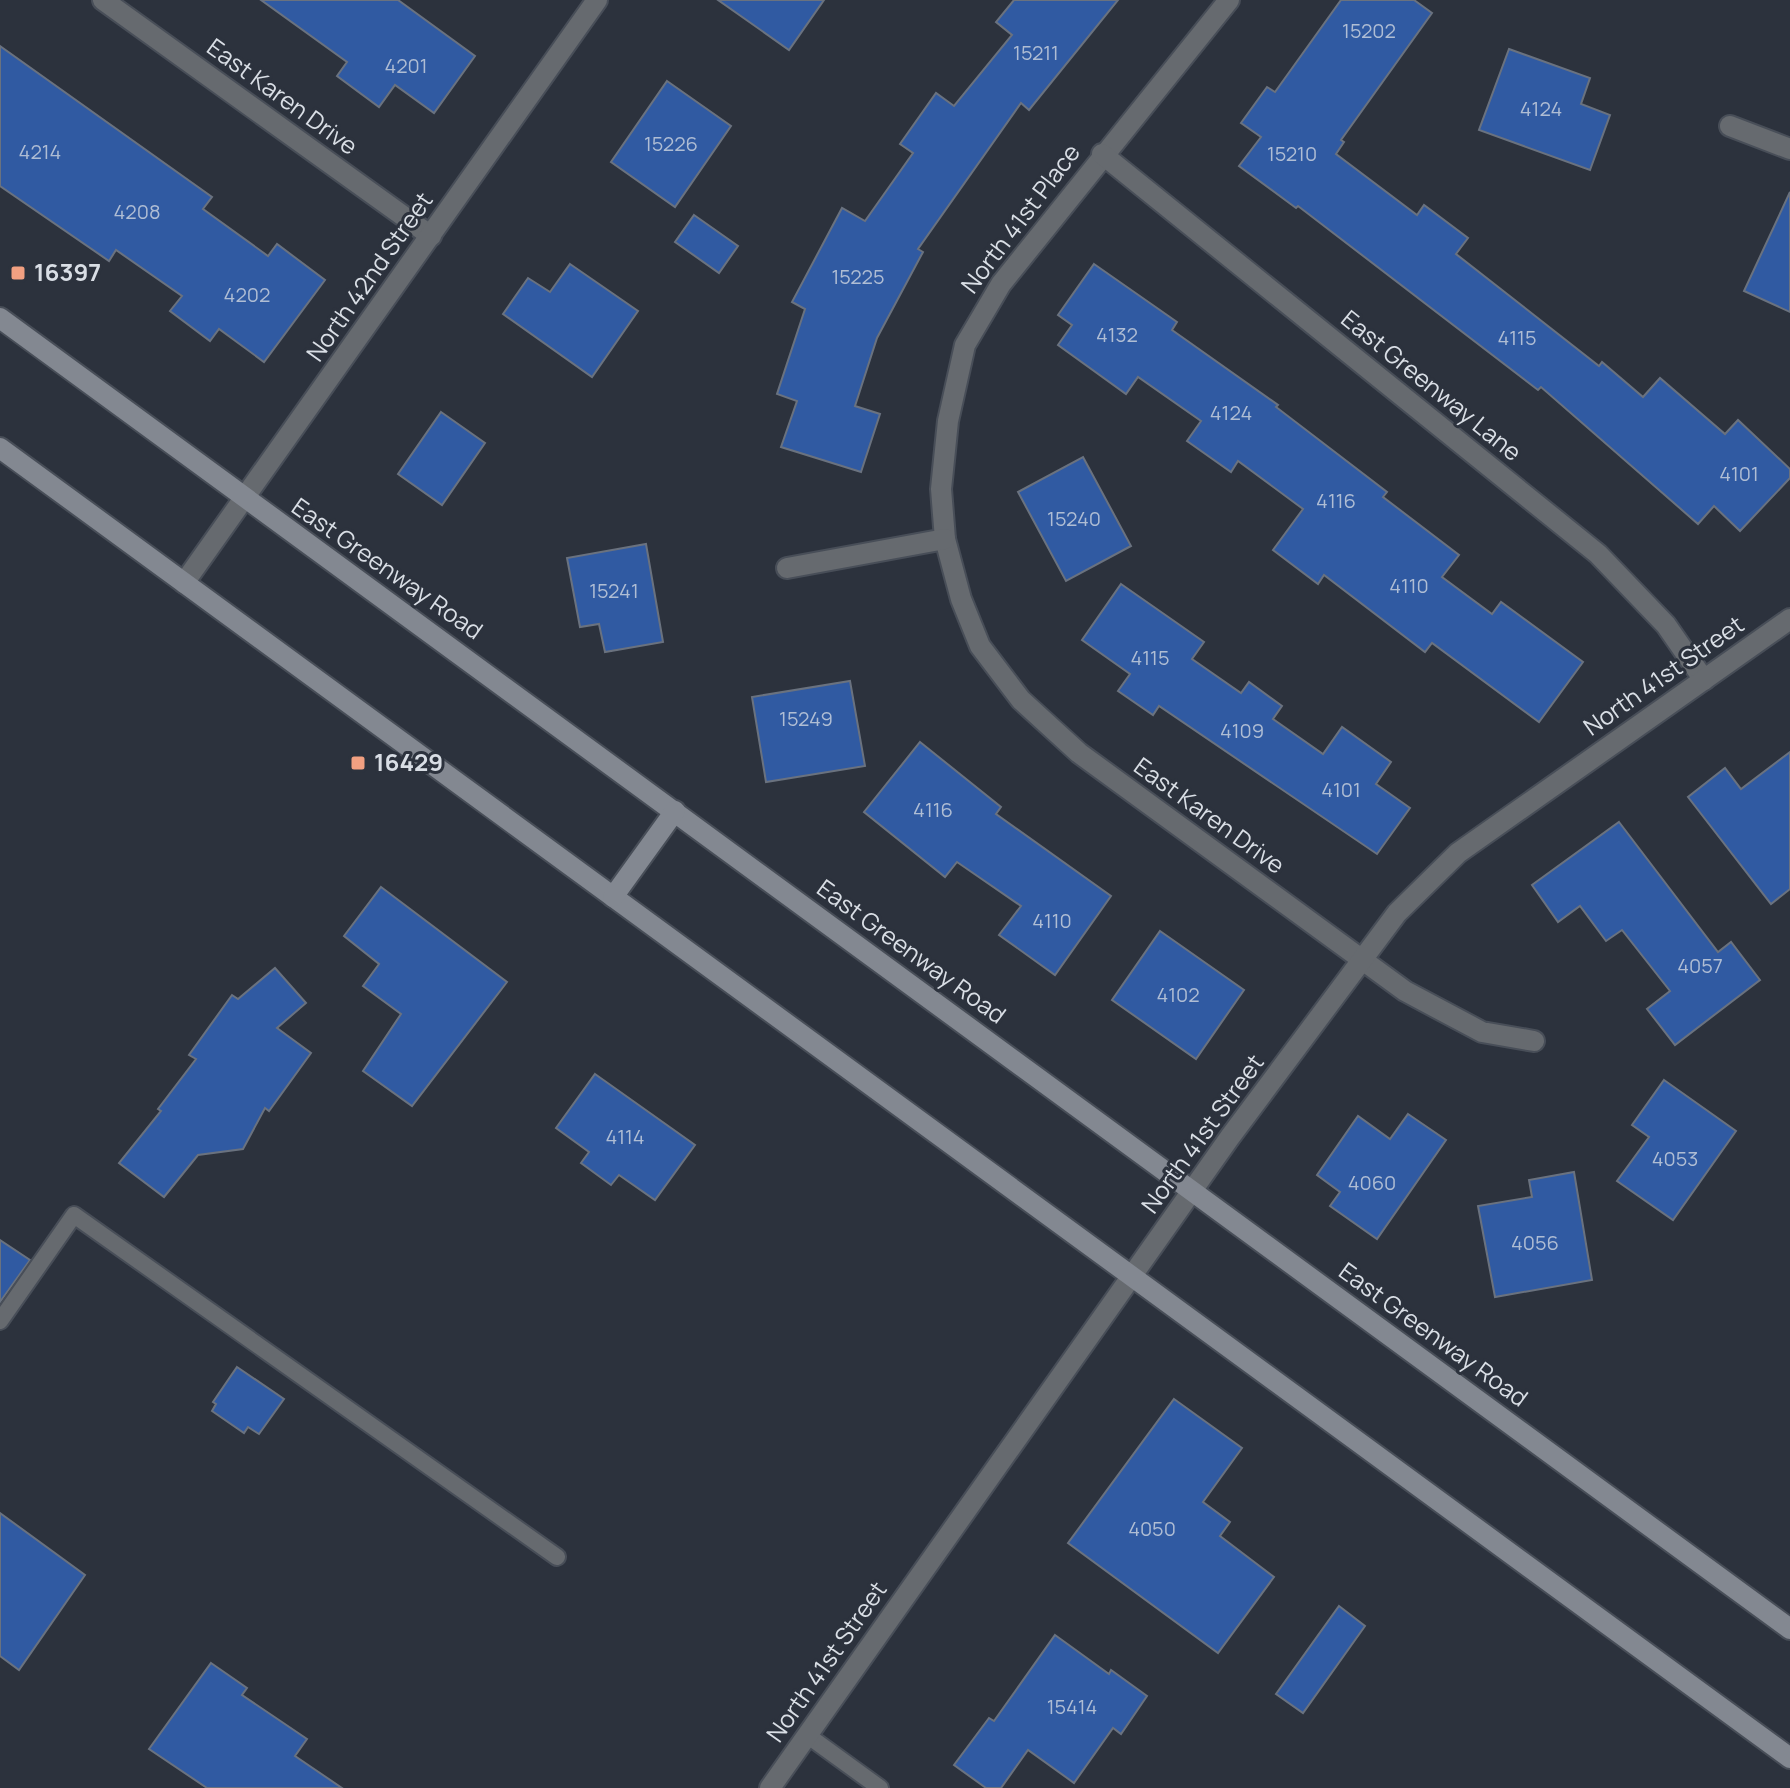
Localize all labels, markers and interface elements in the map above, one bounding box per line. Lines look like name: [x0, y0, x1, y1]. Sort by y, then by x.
house number: 15202: [1342, 17, 1396, 44]
street label: East Karen Drive: [201, 30, 365, 162]
house number: 15211: [1013, 39, 1059, 66]
house number: 4201: [384, 52, 428, 79]
house number: 4124: [1520, 95, 1562, 122]
house number: 15226: [644, 130, 698, 157]
street label: North 41st Place: [953, 137, 1087, 299]
house number: 4214: [19, 138, 61, 165]
house number: 15210: [1267, 140, 1317, 167]
street label: North 42nd Street: [298, 185, 439, 367]
house number: 4208: [114, 198, 161, 225]
place label: 16397: [34, 255, 101, 288]
house number: 15225: [831, 263, 885, 290]
marker: 16397: [9, 264, 27, 282]
house number: 4202: [224, 281, 270, 308]
street label: East Greenway Lane: [1335, 302, 1529, 468]
house number: 4132: [1096, 321, 1138, 348]
house number: 4115: [1498, 324, 1536, 351]
house number: 4124: [1210, 399, 1252, 426]
house number: 4101: [1719, 460, 1759, 487]
house number: 4116: [1316, 487, 1356, 514]
street label: East Greenway Road: [286, 489, 490, 646]
house number: 15240: [1047, 505, 1101, 532]
house number: 4110: [1389, 572, 1429, 599]
house number: 15241: [589, 577, 639, 604]
street label: North 41st Street: [1576, 607, 1750, 742]
house number: 4115: [1131, 644, 1169, 671]
house number: 15249: [779, 705, 833, 732]
house number: 4109: [1220, 717, 1264, 744]
place label: 16429: [374, 745, 443, 778]
street label: East Karen Drive: [1128, 749, 1292, 881]
marker: 16429: [349, 754, 367, 772]
house number: 4101: [1321, 776, 1361, 803]
house number: 4116: [913, 796, 953, 823]
street label: East Greenway Road: [811, 871, 1013, 1031]
house number: 4110: [1032, 907, 1072, 934]
house number: 4057: [1677, 952, 1723, 979]
house number: 4102: [1156, 981, 1200, 1008]
street label: North 41st Street: [1133, 1047, 1271, 1219]
house number: 4114: [605, 1123, 645, 1150]
house number: 4053: [1652, 1145, 1698, 1172]
house number: 4060: [1348, 1169, 1396, 1196]
house number: 4056: [1511, 1229, 1559, 1256]
street label: East Greenway Road: [1333, 1254, 1535, 1414]
house number: 4050: [1128, 1515, 1176, 1542]
street label: North 41st Street: [758, 1574, 893, 1748]
house number: 15414: [1047, 1693, 1097, 1720]

